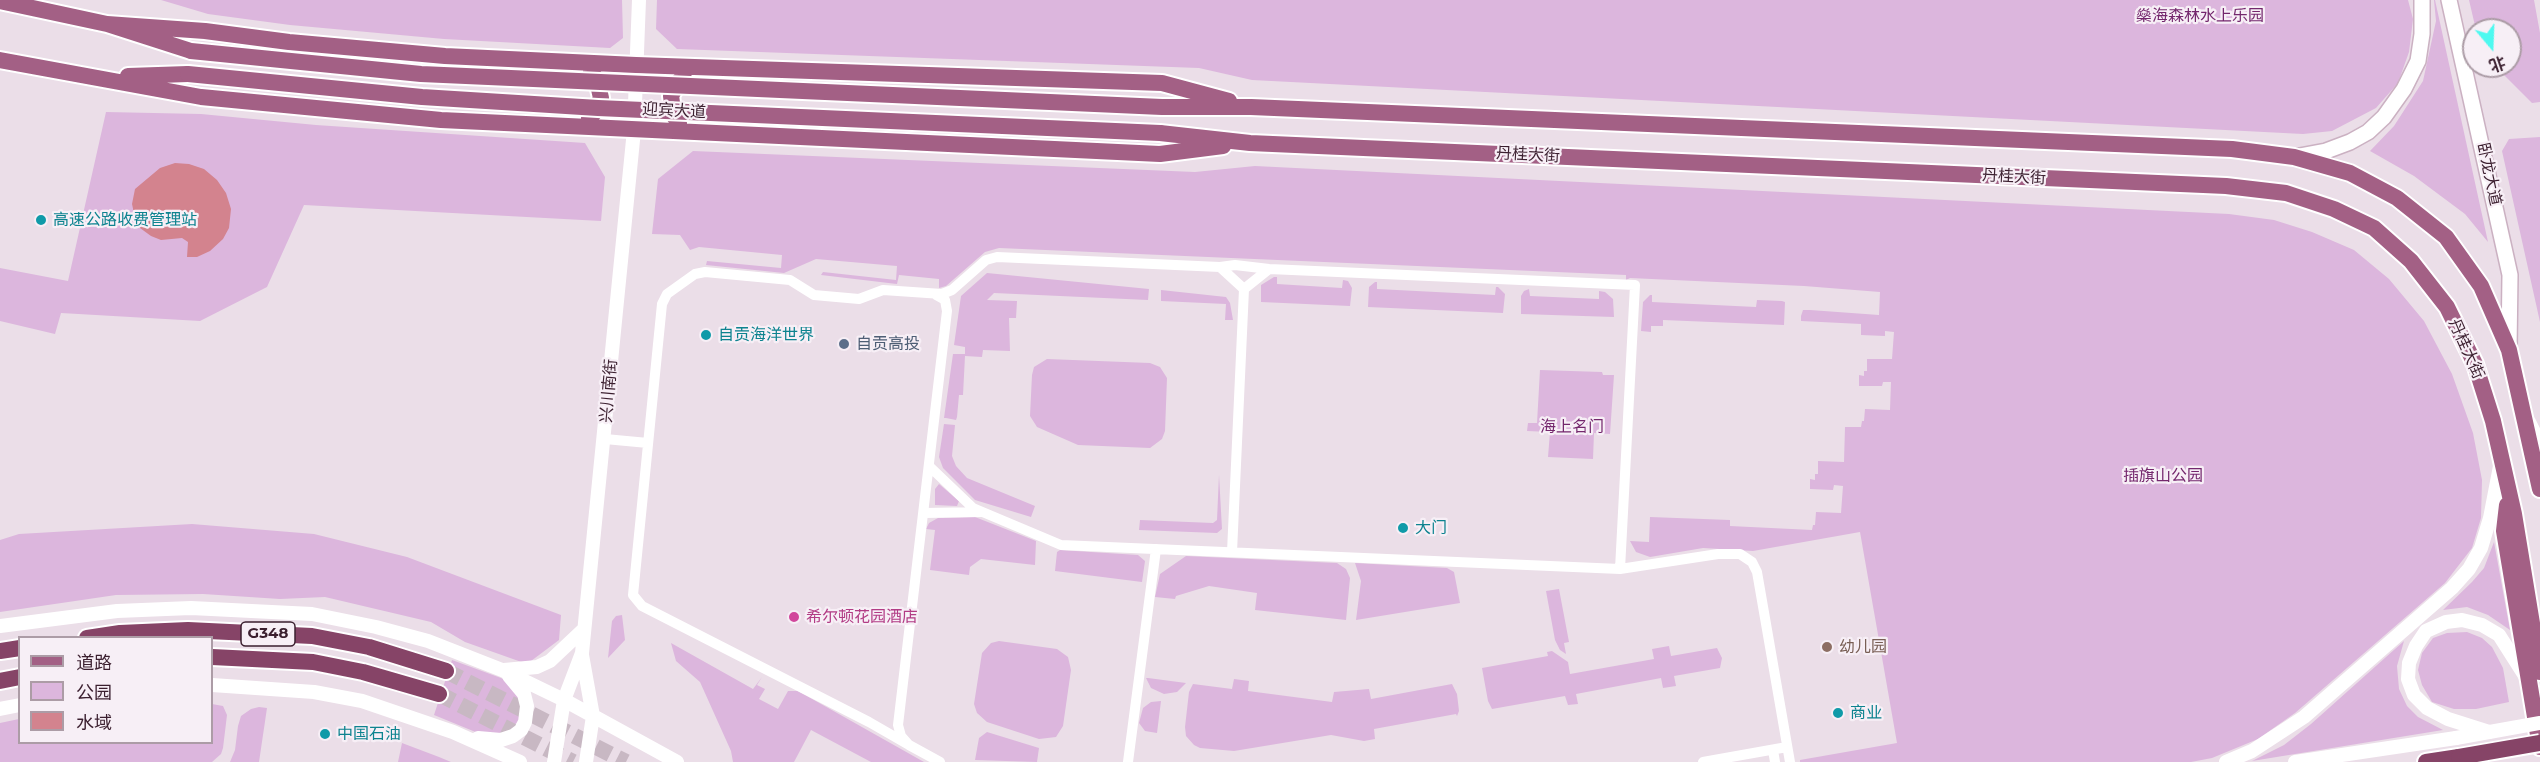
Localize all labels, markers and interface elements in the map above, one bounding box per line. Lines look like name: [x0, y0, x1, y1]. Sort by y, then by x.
park label: 燊海森林水上乐园: [2136, 6, 2264, 26]
north arrow: [2462, 18, 2522, 78]
text: 北: [2487, 52, 2508, 75]
street label: 迎宾大道: [642, 100, 706, 122]
street label: 卧龙大道: [2473, 141, 2505, 207]
street label: 丹桂大街: [1496, 144, 1560, 166]
street label: 丹桂大街: [1982, 166, 2046, 188]
place label: 高速公路收费管理站: [53, 210, 197, 230]
marker: 高速公路收费管理站: [34, 213, 48, 227]
street label: 丹桂大街: [2444, 316, 2488, 382]
place label: 自贡海洋世界: [718, 325, 814, 345]
marker: 自贡海洋世界: [699, 328, 713, 342]
place label: 自贡高投: [856, 334, 920, 354]
marker: 自贡高投: [837, 337, 851, 351]
street label: 兴川南街: [597, 358, 621, 424]
park label: 海上名门: [1540, 417, 1604, 437]
park label: 插旗山公园: [2123, 466, 2203, 486]
place label: 大门: [1415, 518, 1447, 538]
marker: 大门: [1396, 521, 1410, 535]
place label: 希尔顿花园酒店: [806, 607, 918, 627]
marker: 希尔顿花园酒店: [787, 610, 801, 624]
road number: G348: [241, 622, 295, 646]
legend: [18, 636, 213, 744]
place label: 幼儿园: [1839, 637, 1887, 657]
marker: 幼儿园: [1820, 640, 1834, 654]
text: 道路: [76, 652, 112, 674]
text: 公园: [76, 682, 112, 704]
place label: 商业: [1850, 703, 1882, 723]
marker: 商业: [1831, 706, 1845, 720]
text: 水域: [76, 712, 112, 734]
place label: 中国石油: [337, 724, 401, 744]
marker: 中国石油: [318, 727, 332, 741]

